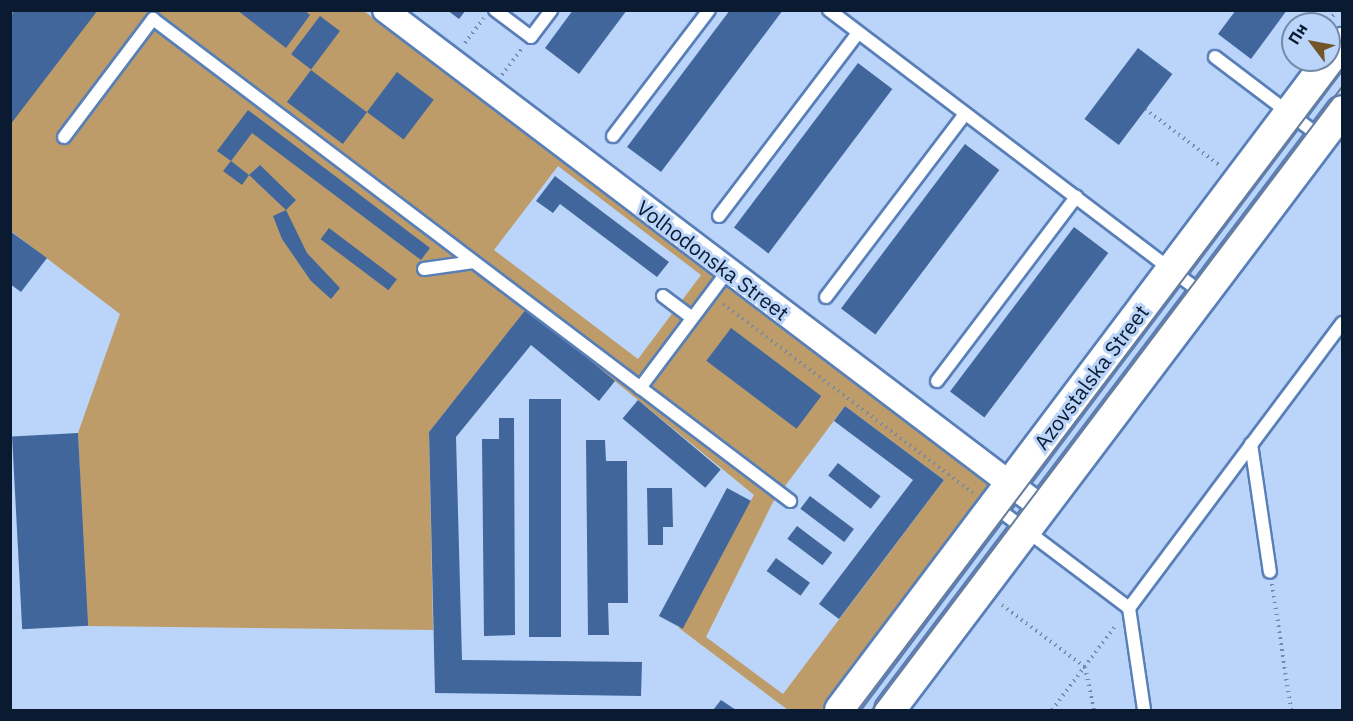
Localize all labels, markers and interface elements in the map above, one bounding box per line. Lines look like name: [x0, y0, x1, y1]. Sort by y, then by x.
north arrow: [1281, 12, 1341, 72]
text: Пн: [1283, 19, 1312, 48]
street label: Volhodonska Street: [632, 195, 794, 325]
street label: Azovstalska Street: [1028, 300, 1154, 454]

